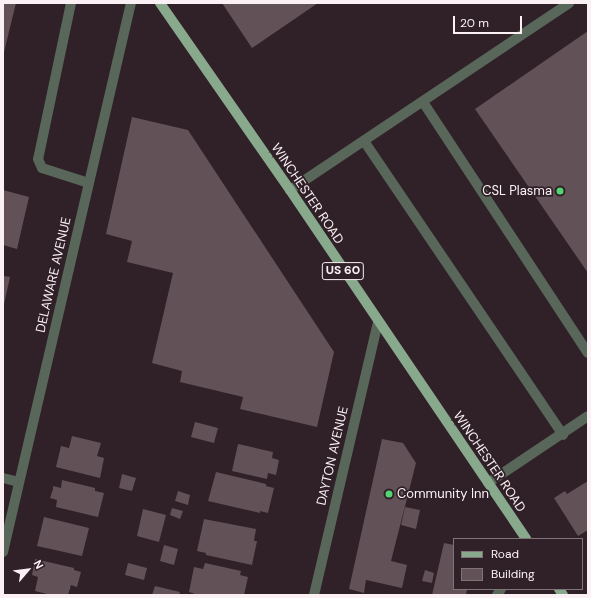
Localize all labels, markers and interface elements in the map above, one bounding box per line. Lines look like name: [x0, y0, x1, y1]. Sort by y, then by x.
scale bar: [455, 8, 524, 34]
text: 20 m: [460, 15, 489, 31]
street label: WINCHESTER ROAD: [268, 141, 346, 247]
place label: CSL Plasma: [482, 183, 552, 199]
marker: CSL Plasma: [555, 186, 565, 196]
street label: DELAWARE AVENUE: [33, 216, 75, 334]
road number: US 60: [321, 261, 365, 281]
street label: DAYTON AVENUE: [314, 405, 352, 507]
street label: WINCHESTER ROAD: [450, 409, 528, 515]
place label: Community Inn: [397, 486, 489, 502]
marker: Community Inn: [384, 489, 394, 499]
legend: [453, 538, 583, 590]
text: Road: [491, 546, 519, 562]
north arrow: [8, 550, 48, 590]
text: N: [31, 558, 47, 571]
text: Building: [491, 566, 535, 582]

